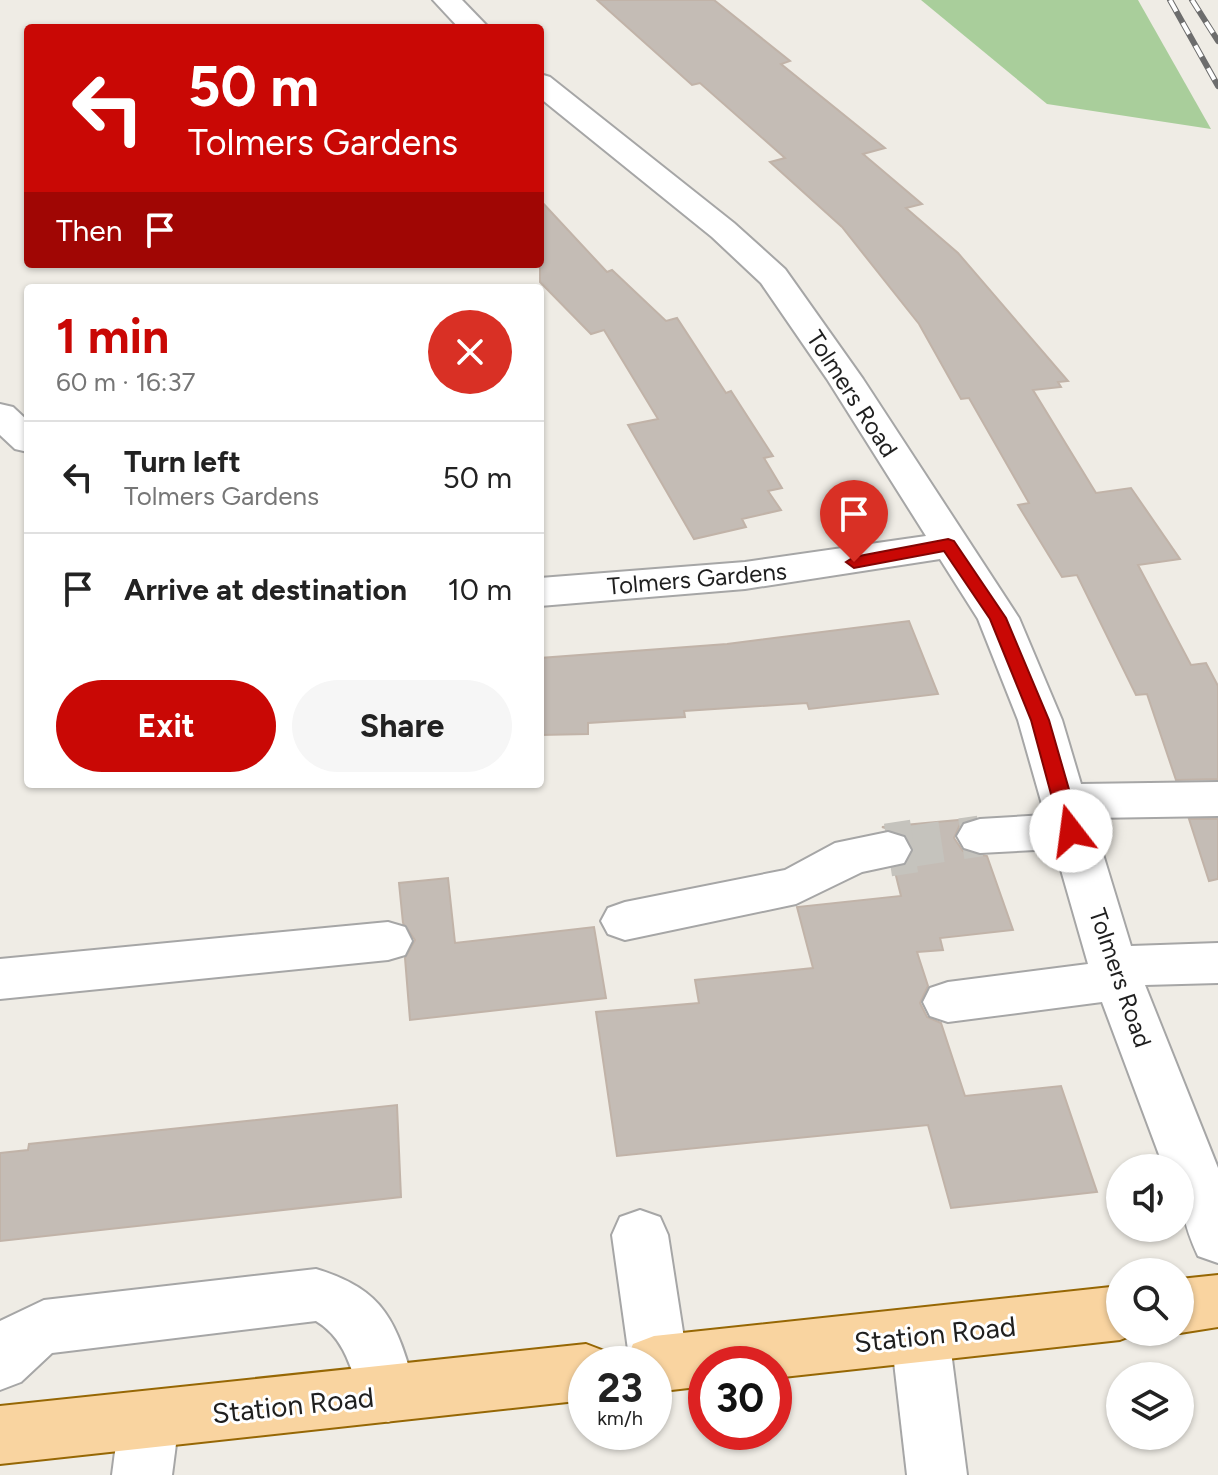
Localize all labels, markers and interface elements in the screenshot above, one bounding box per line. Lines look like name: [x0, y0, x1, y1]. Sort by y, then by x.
text: 50 m: [188, 53, 319, 120]
icon: left: [56, 56, 160, 160]
text: Tolmers Gardens: [188, 121, 458, 164]
icon: arrive: [138, 208, 182, 252]
text: Then: [56, 212, 122, 249]
text: 1 min: [56, 307, 169, 365]
button: close: [428, 310, 512, 394]
street label: Tolmers Road: [801, 325, 904, 462]
text: 60 m · 16:37: [56, 366, 196, 398]
text: Turn left: [124, 443, 241, 480]
icon: left: [56, 455, 100, 499]
text: 50 m: [443, 459, 512, 496]
text: Tolmers Gardens: [124, 480, 319, 512]
pin: [820, 480, 888, 562]
icon: arrive: [832, 492, 876, 536]
street label: Tolmers Gardens: [606, 556, 788, 601]
icon: arrive: [56, 567, 100, 611]
text: Arrive at destination: [124, 571, 407, 608]
text: 10 m: [447, 571, 512, 608]
button: Exit: [56, 680, 276, 772]
button: Share: [292, 680, 512, 772]
position arrow: [1029, 789, 1113, 873]
street label: Tolmers Road: [1083, 905, 1158, 1051]
map controls: [1106, 1154, 1194, 1450]
button: sound: [1106, 1154, 1194, 1242]
button: search: [1106, 1258, 1194, 1346]
street label: Station Road: [853, 1309, 1017, 1359]
speed limit sign: 30: [688, 1346, 792, 1450]
button: layers: [1106, 1362, 1194, 1450]
text: 23: [597, 1364, 643, 1412]
street label: Station Road: [211, 1380, 375, 1430]
text: km/h: [597, 1406, 643, 1430]

